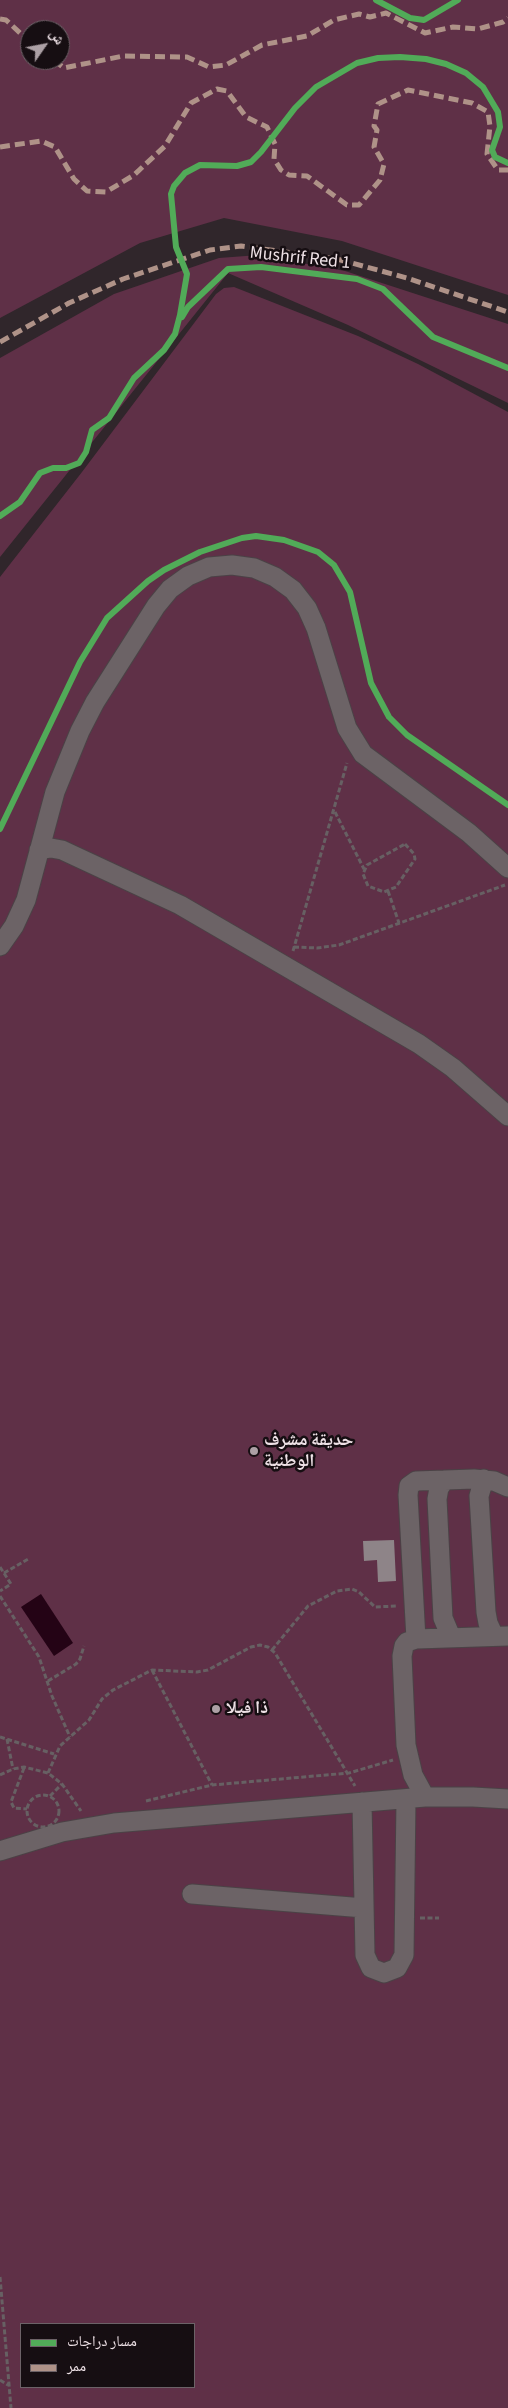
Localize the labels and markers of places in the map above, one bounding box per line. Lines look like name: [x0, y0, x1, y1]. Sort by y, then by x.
place label: حديقة مشرف الوطنية: [264, 1430, 353, 1472]
marker: حديقة مشرف الوطنية: [248, 1445, 260, 1457]
place label: ذا فيلا: [226, 1698, 268, 1720]
marker: ذا فيلا: [210, 1703, 222, 1715]

